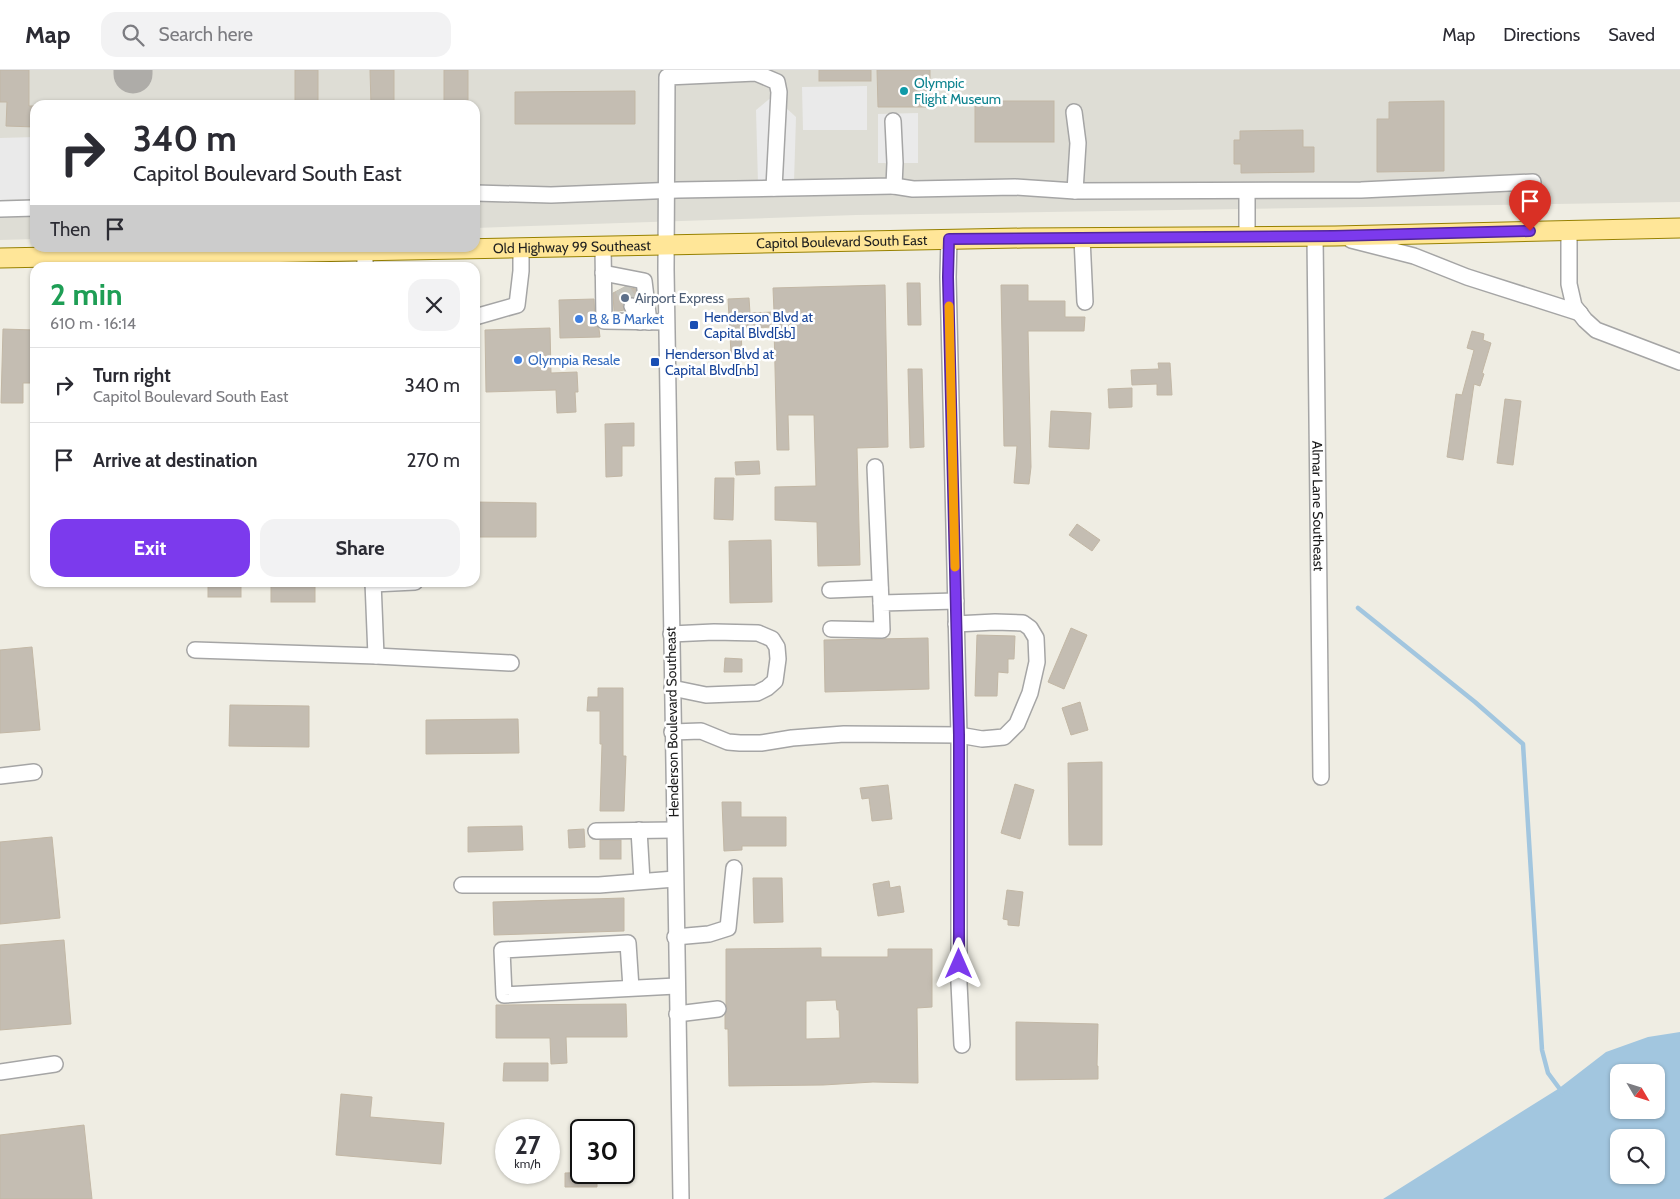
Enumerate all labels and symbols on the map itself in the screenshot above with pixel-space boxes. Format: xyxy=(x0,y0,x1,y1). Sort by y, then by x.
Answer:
place label: Olympic Flight Museum xyxy=(914,74,1001,108)
marker: Olympic Flight Museum xyxy=(898,85,910,97)
pin xyxy=(1509,180,1551,231)
street label: Capitol Boulevard South East xyxy=(756,231,928,252)
street label: Old Highway 99 Southeast xyxy=(493,236,651,257)
place label: Airport Express xyxy=(635,289,724,307)
marker: Airport Express xyxy=(619,292,631,304)
place label: Henderson Blvd at Capital Blvd[sb] xyxy=(704,308,813,342)
place label: B & B Market xyxy=(589,310,664,328)
marker: B & B Market xyxy=(573,313,585,325)
marker: Henderson Blvd at Capital Blvd[sb] xyxy=(688,319,700,331)
place label: Henderson Blvd at Capital Blvd[nb] xyxy=(665,345,774,379)
place label: Olympia Resale xyxy=(528,351,620,369)
marker: Olympia Resale xyxy=(512,354,524,366)
marker: Henderson Blvd at Capital Blvd[nb] xyxy=(649,356,661,368)
street label: Almar Lane Southeast xyxy=(1308,441,1328,572)
street label: Henderson Boulevard Southeast xyxy=(661,626,683,818)
position arrow xyxy=(932,937,984,989)
north arrow xyxy=(1610,1064,1665,1119)
speed limit sign: 30 xyxy=(570,1119,635,1184)

